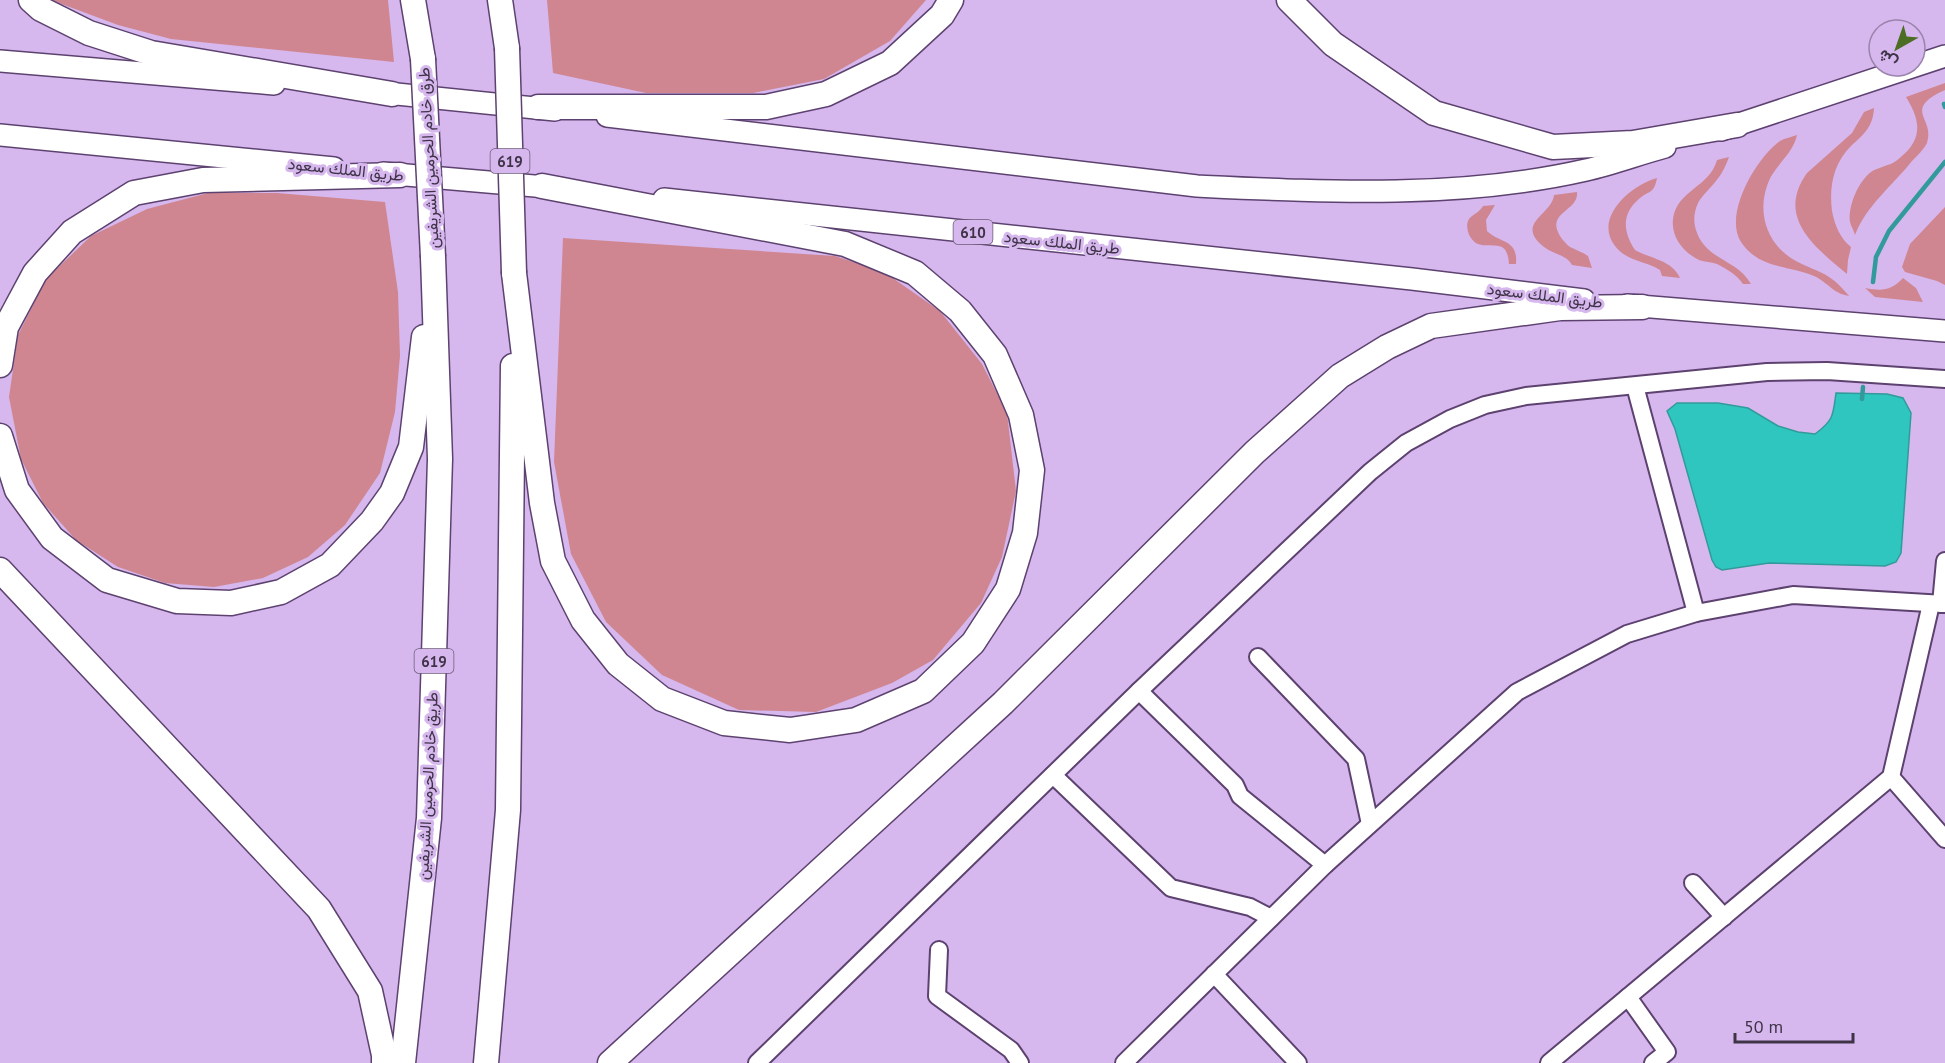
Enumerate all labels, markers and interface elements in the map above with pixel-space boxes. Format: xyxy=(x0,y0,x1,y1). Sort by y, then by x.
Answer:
north arrow xyxy=(1867,18,1927,78)
text: ش xyxy=(1874,46,1901,73)
street label: طرق خادم الحرمين الشريفين xyxy=(413,67,444,249)
road number: 619 xyxy=(490,149,530,173)
street label: طريق الملك سعود xyxy=(287,153,405,186)
road number: 610 xyxy=(954,220,992,244)
street label: طريق الملك سعود xyxy=(1003,226,1121,259)
street label: طريق الملك سعود xyxy=(1486,278,1604,313)
road number: 619 xyxy=(414,649,454,673)
street label: طريق خادم الحرمين الشريفين xyxy=(412,691,443,881)
scale bar xyxy=(1735,1006,1854,1044)
text: 50 m xyxy=(1744,1015,1783,1038)

